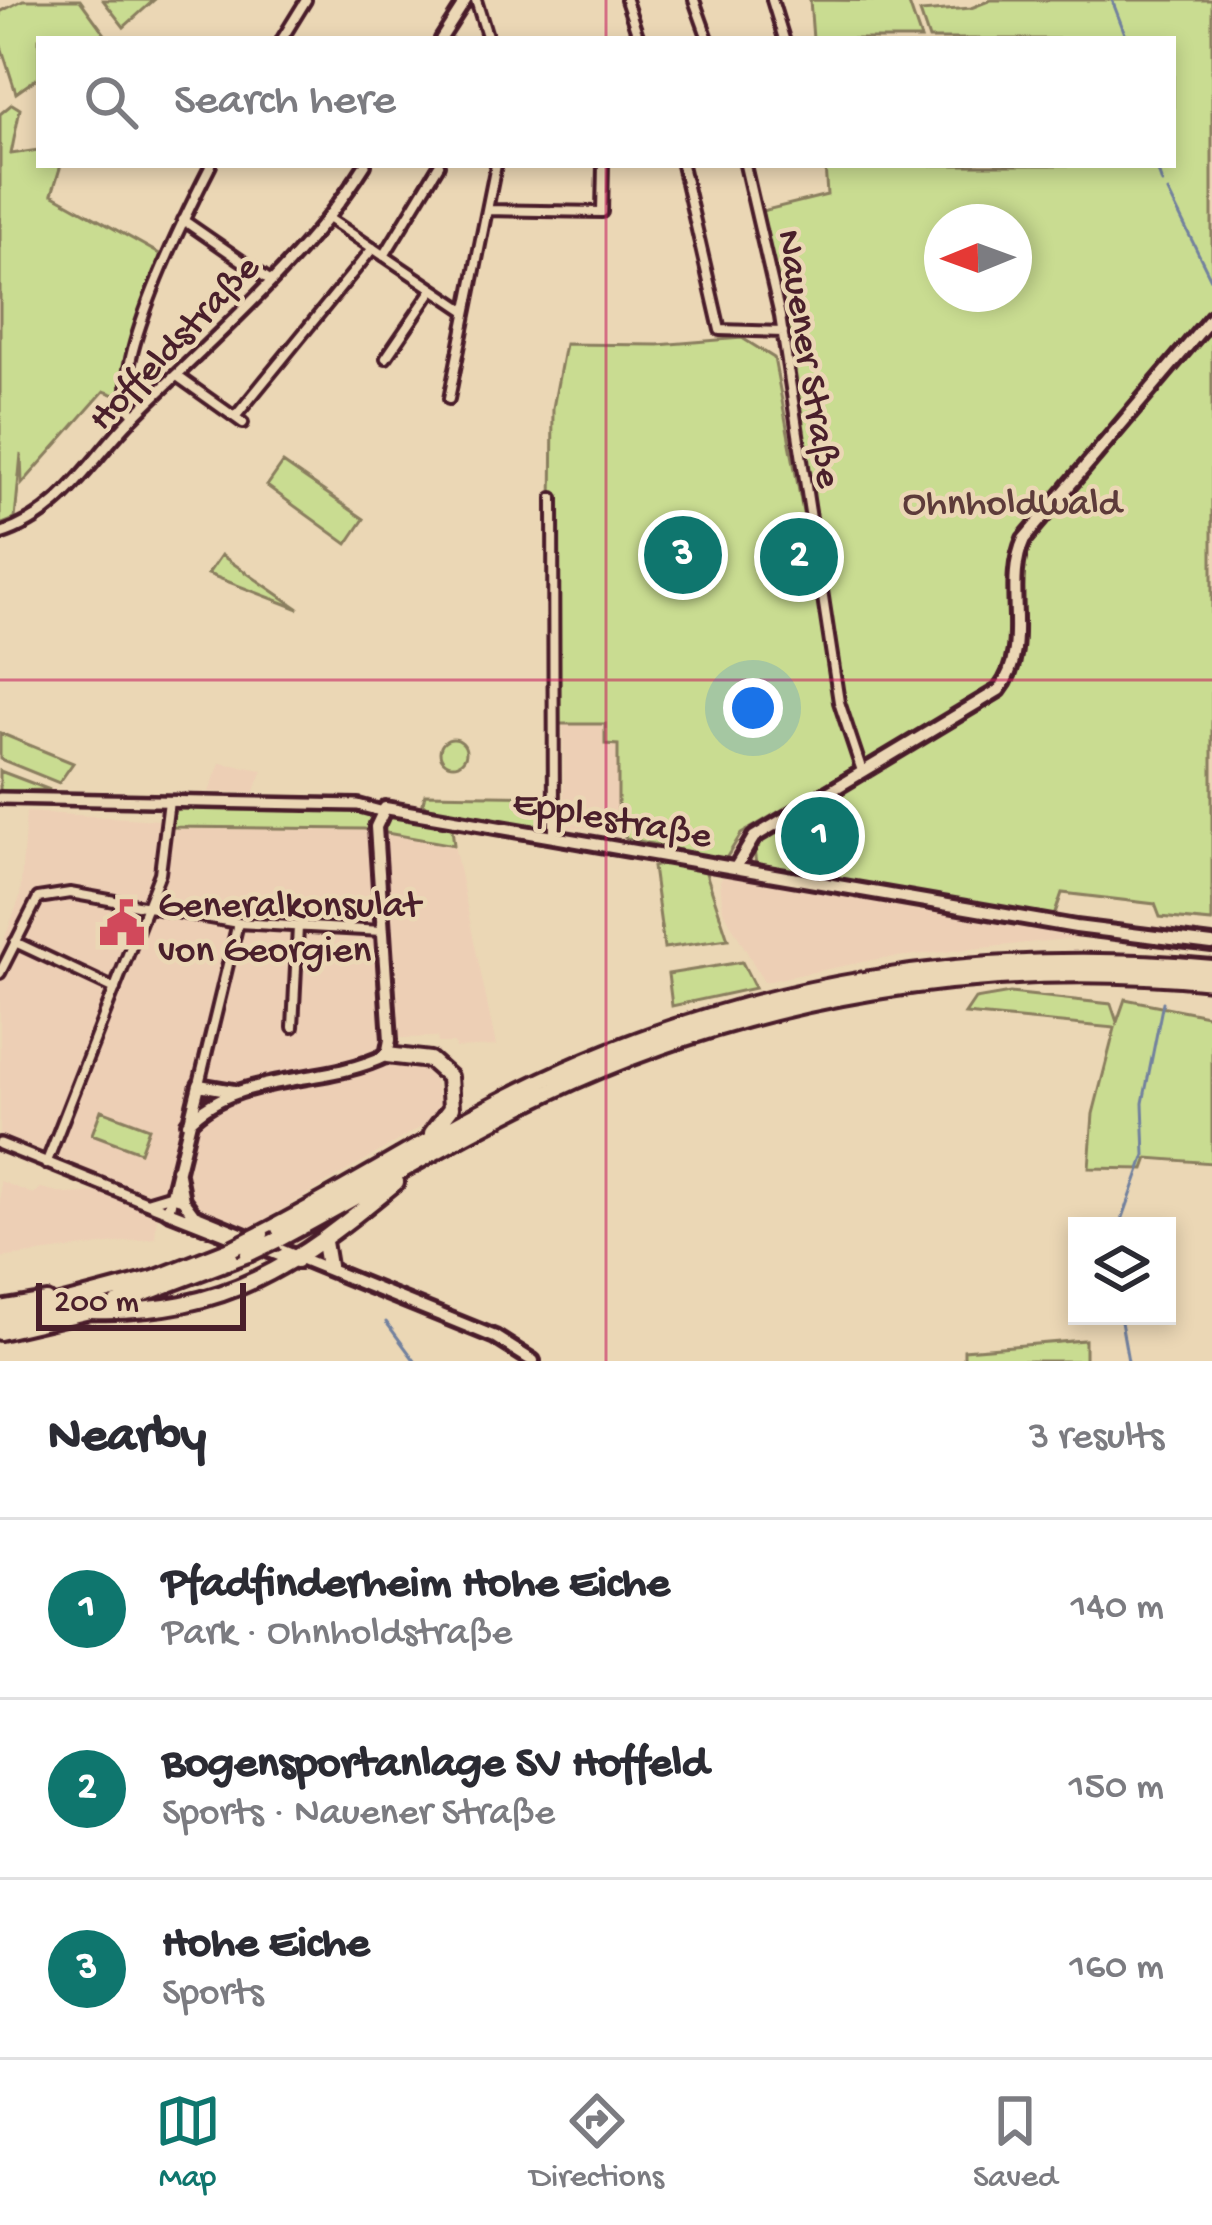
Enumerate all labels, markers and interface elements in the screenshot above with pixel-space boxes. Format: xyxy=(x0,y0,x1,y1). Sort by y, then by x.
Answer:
search box xyxy=(36,36,1176,168)
icon: search xyxy=(78,69,144,135)
text: Search here xyxy=(174,76,396,129)
north arrow xyxy=(924,204,1032,312)
street label: Nauener Straße xyxy=(763,227,849,492)
street label: Hoffeldstraße xyxy=(80,246,272,443)
park label: Ohnholdwald xyxy=(903,483,1125,529)
pin: 3 xyxy=(644,510,722,600)
pin: 2 xyxy=(760,512,838,602)
your location xyxy=(723,678,783,738)
street label: Epplestraße xyxy=(509,782,716,862)
pin: 1 xyxy=(781,791,859,881)
place label: Generalkonsulat von Georgien xyxy=(158,885,423,976)
public building icon: Generalkonsulat von Georgien xyxy=(97,898,147,948)
map controls xyxy=(1068,1217,1176,1325)
button: layers xyxy=(1068,1217,1176,1325)
scale bar xyxy=(36,1277,246,1330)
text: 200 m xyxy=(54,1285,139,1323)
text: Nearby xyxy=(48,1409,206,1469)
text: 3 results xyxy=(1029,1416,1164,1462)
text: Pfadfinderheim Hohe Eiche xyxy=(162,1559,670,1612)
text: 1 xyxy=(79,1586,95,1632)
text: 140 m xyxy=(1071,1586,1164,1632)
text: Park · Ohnholdstraße xyxy=(162,1612,512,1658)
text: Bogensportanlage SV Hoffeld xyxy=(162,1739,708,1792)
text: 2 xyxy=(77,1766,97,1812)
text: 150 m xyxy=(1069,1766,1164,1812)
text: Sports · Nauener Straße xyxy=(162,1792,555,1838)
text: Hohe Eiche xyxy=(162,1919,370,1972)
text: 3 xyxy=(77,1946,97,1992)
text: 160 m xyxy=(1069,1946,1164,1992)
text: Sports xyxy=(162,1972,264,2018)
tab: Map xyxy=(155,2088,221,2198)
tab: Directions xyxy=(530,2088,664,2198)
tab: Saved xyxy=(973,2088,1057,2198)

